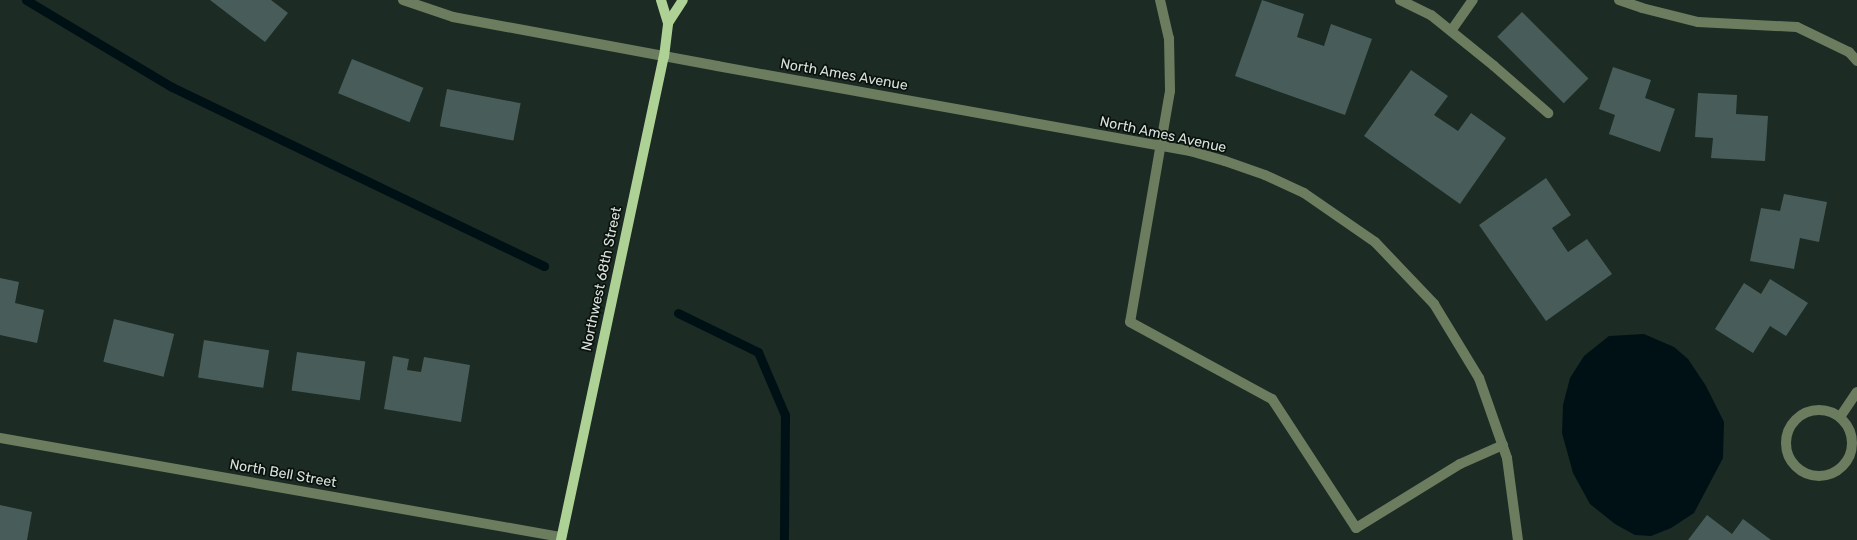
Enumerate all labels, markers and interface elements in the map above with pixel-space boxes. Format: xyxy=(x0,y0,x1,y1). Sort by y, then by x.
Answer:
street label: North Ames Avenue xyxy=(779,55,909,95)
street label: North Ames Avenue xyxy=(1098,113,1228,157)
street label: Northwest 68th Street xyxy=(578,205,626,353)
street label: North Bell Street xyxy=(228,456,338,492)

